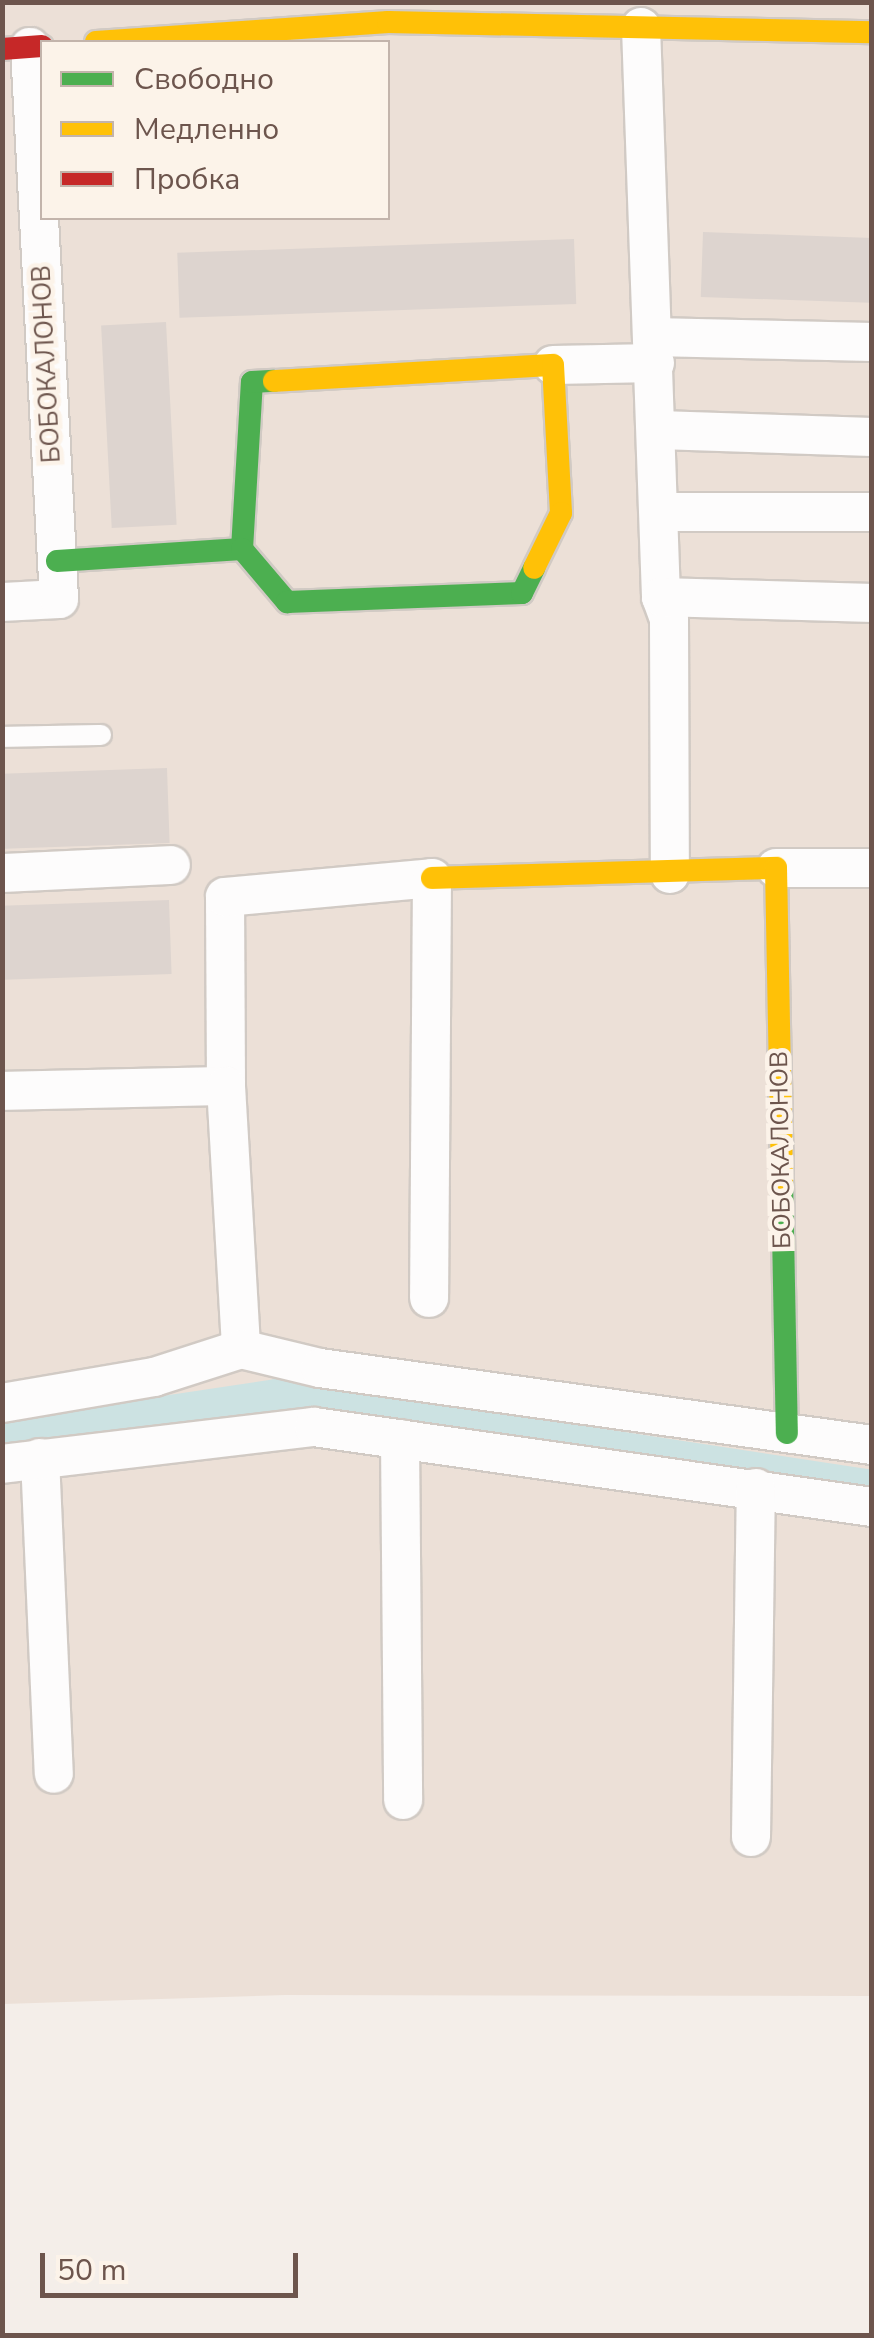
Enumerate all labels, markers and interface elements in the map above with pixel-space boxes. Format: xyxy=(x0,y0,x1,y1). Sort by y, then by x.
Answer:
legend xyxy=(40,40,390,220)
text: Свободно xyxy=(134,59,274,100)
text: Медленно xyxy=(134,109,279,150)
text: Пробка xyxy=(134,159,240,200)
street label: БОБОКАЛОНОВ xyxy=(27,264,67,464)
street label: БОБОКАЛОНОВ xyxy=(764,1051,798,1249)
scale bar xyxy=(45,2233,302,2295)
text: 50 m xyxy=(57,2250,126,2291)

